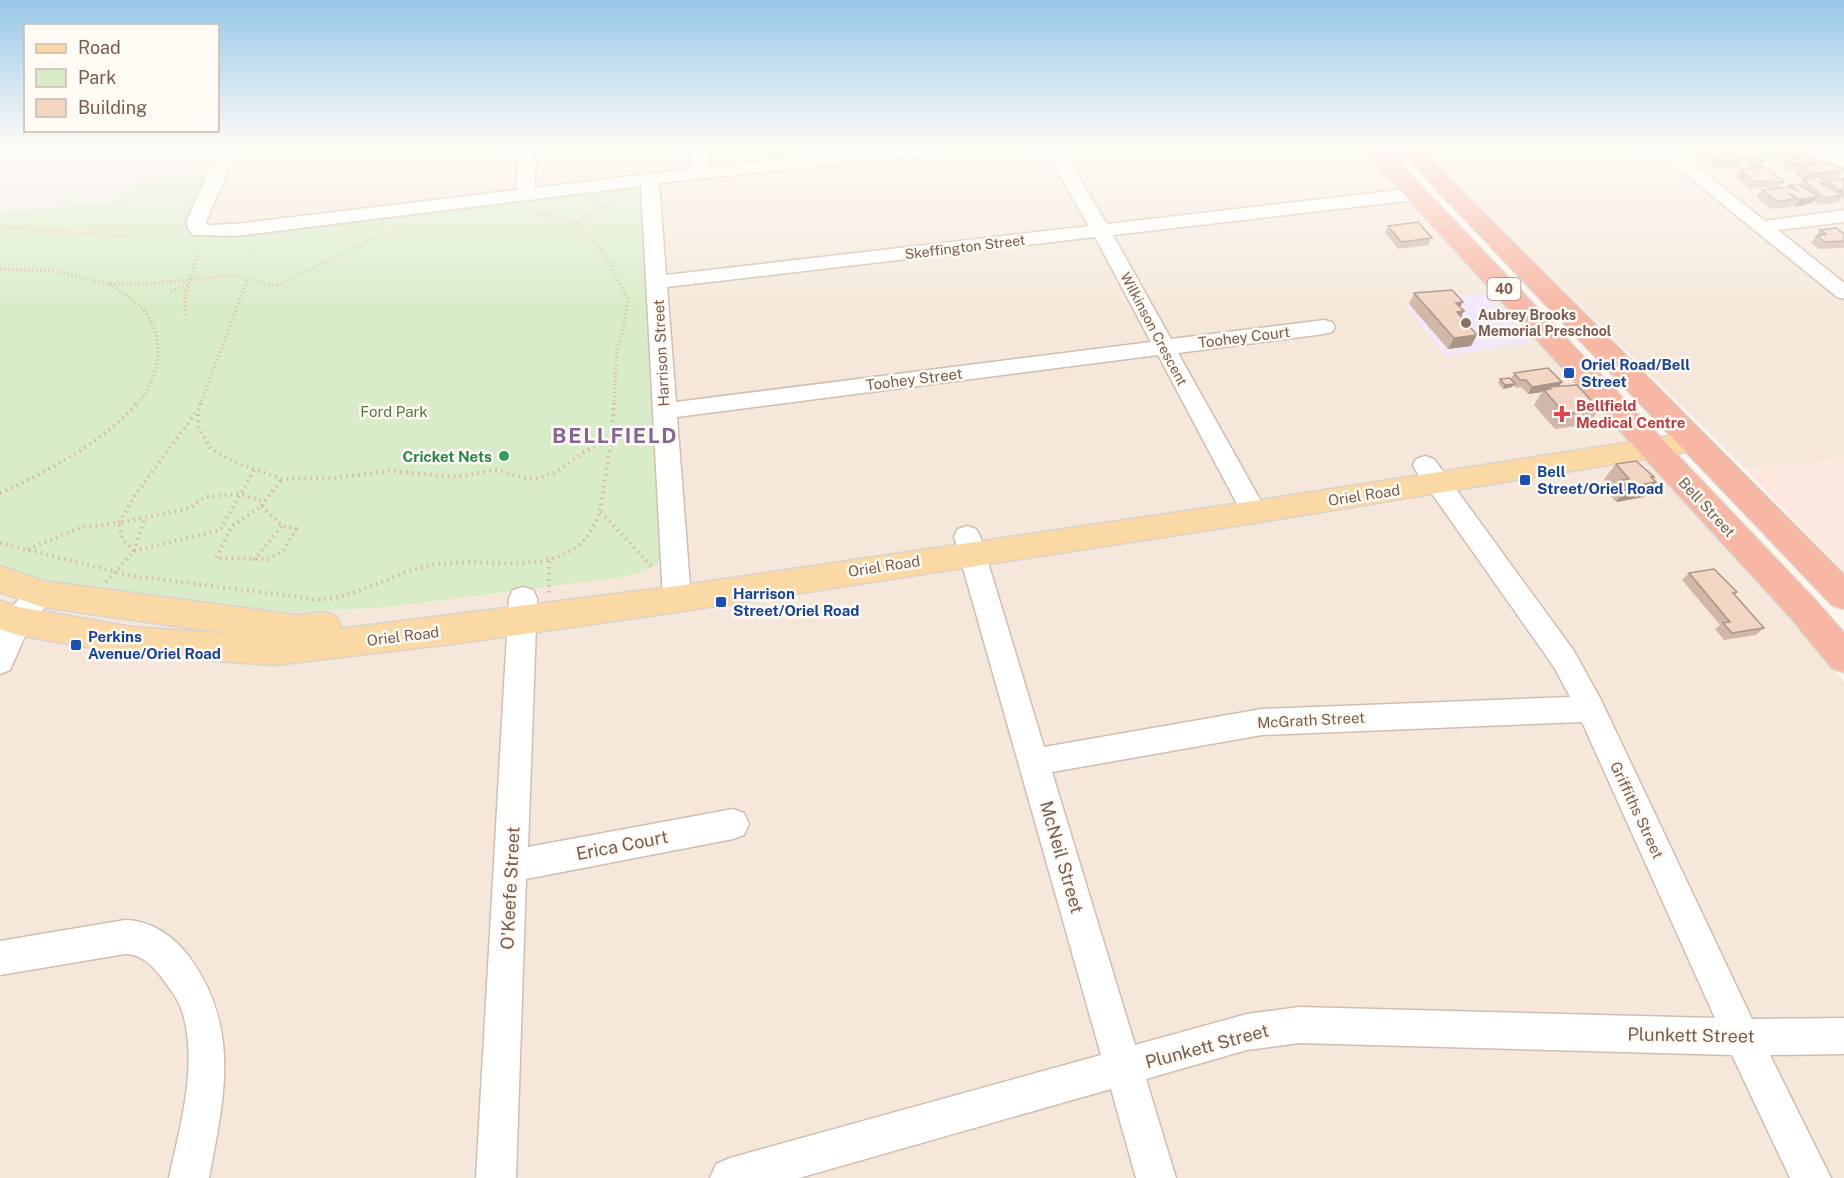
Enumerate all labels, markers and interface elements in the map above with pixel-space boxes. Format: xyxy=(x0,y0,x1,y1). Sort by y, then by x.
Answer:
legend xyxy=(24,24,219,132)
text: Road xyxy=(78,37,121,58)
text: Park xyxy=(78,67,116,88)
text: Building xyxy=(78,97,147,118)
street label: Skeffington Street xyxy=(904,232,1026,262)
street label: Wilkinson Crescent xyxy=(1117,270,1191,388)
road number: 40 xyxy=(1488,278,1520,300)
street label: Harrison Street xyxy=(650,299,672,407)
place label: Aubrey Brooks Memorial Preschool xyxy=(1478,307,1612,339)
marker: Aubrey Brooks Memorial Preschool xyxy=(1459,316,1473,330)
street label: Toohey Court xyxy=(1197,323,1291,351)
place label: Oriel Road/Bell Street xyxy=(1581,356,1690,390)
street label: Toohey Street xyxy=(865,365,963,393)
marker: Oriel Road/Bell Street xyxy=(1562,366,1576,380)
place label: Bellfield Medical Centre xyxy=(1576,397,1685,431)
park label: Ford Park xyxy=(360,403,428,420)
marker: Bellfield Medical Centre xyxy=(1553,405,1571,423)
district label: BELLFIELD xyxy=(552,423,678,448)
place label: Cricket Nets xyxy=(403,448,492,465)
marker: Cricket Nets xyxy=(497,449,511,463)
place label: Bell Street/Oriel Road xyxy=(1537,463,1663,497)
marker: Bell Street/Oriel Road xyxy=(1518,473,1532,487)
street label: Bell Street xyxy=(1675,474,1739,540)
street label: Oriel Road xyxy=(1327,481,1401,509)
street label: Oriel Road xyxy=(847,552,921,580)
place label: Harrison Street/Oriel Road xyxy=(733,585,859,619)
marker: Harrison Street/Oriel Road xyxy=(714,595,728,609)
street label: Oriel Road xyxy=(366,623,440,649)
place label: Perkins Avenue/Oriel Road xyxy=(88,628,221,662)
marker: Perkins Avenue/Oriel Road xyxy=(69,638,83,652)
street label: McGrath Street xyxy=(1257,709,1365,731)
street label: Griffiths Street xyxy=(1607,759,1667,861)
street label: McNeil Street xyxy=(1036,798,1088,916)
street label: O'Keefe Street xyxy=(496,826,524,950)
street label: Erica Court xyxy=(574,826,670,864)
street label: Plunkett Street xyxy=(1143,1019,1271,1073)
street label: Plunkett Street xyxy=(1627,1023,1755,1047)

